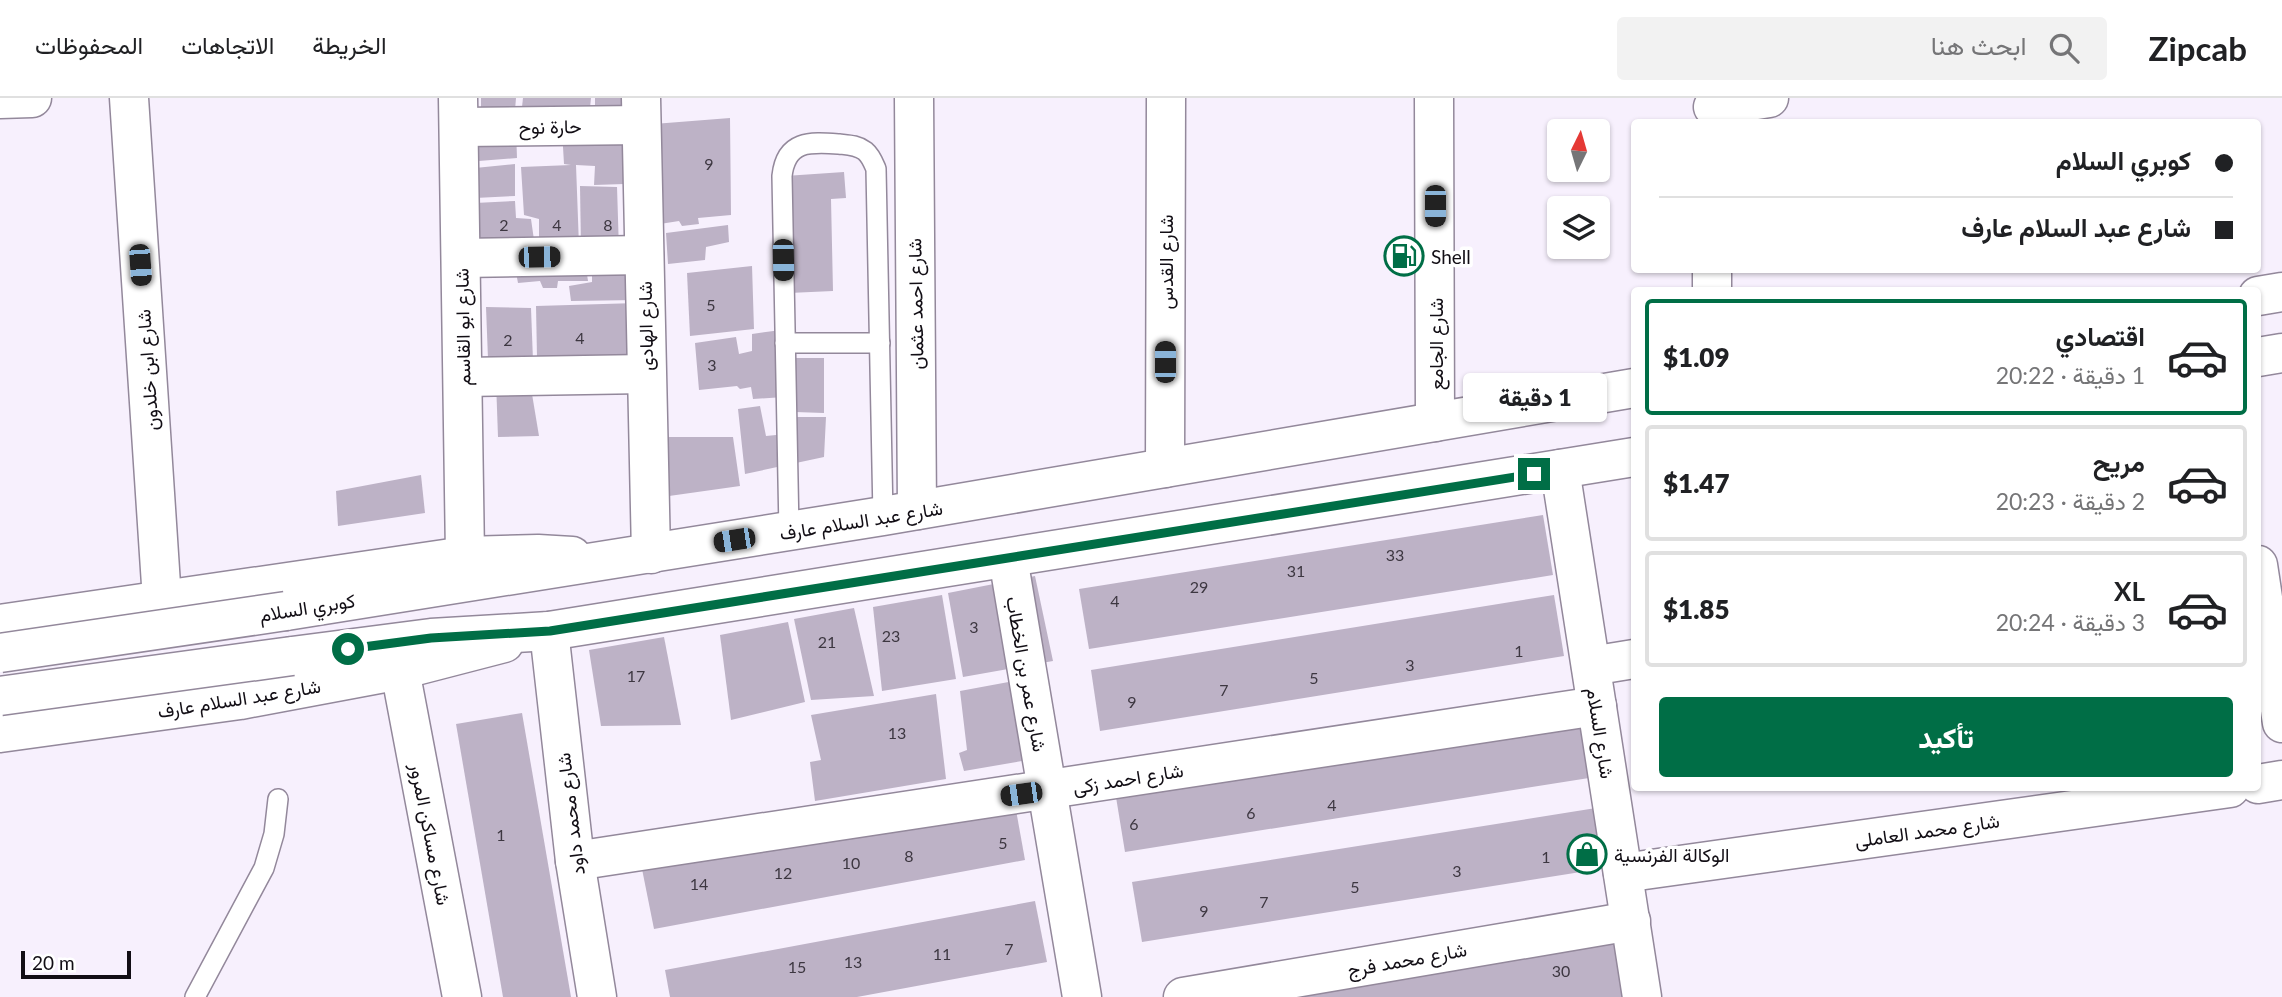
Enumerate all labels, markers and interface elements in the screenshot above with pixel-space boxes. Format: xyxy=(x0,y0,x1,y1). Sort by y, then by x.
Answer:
search box xyxy=(1617,17,2107,80)
text: Zipcab xyxy=(2149,28,2247,68)
text: ابحث هنا xyxy=(1931,29,2027,61)
icon: search xyxy=(2045,29,2083,67)
text: المحفوظات xyxy=(35,30,143,59)
text: الاتجاهات xyxy=(181,30,274,59)
text: الخريطة xyxy=(312,30,387,59)
street label: حارة نوح xyxy=(518,114,582,140)
north arrow xyxy=(1547,119,1610,182)
map controls xyxy=(1547,119,1610,259)
text: كوبري السلام xyxy=(2056,144,2191,176)
house number: 9 xyxy=(704,154,714,173)
car xyxy=(1425,185,1446,227)
button: layers xyxy=(1547,196,1610,259)
text: شارع عبد السلام عارف xyxy=(1961,211,2191,243)
house number: 2 xyxy=(499,215,509,234)
house number: 4 xyxy=(552,215,562,234)
house number: 8 xyxy=(603,215,613,234)
street label: شارع القدس xyxy=(1154,215,1179,309)
fuel station icon: Shell xyxy=(1383,235,1425,277)
street label: شارع احمد عثمان xyxy=(902,238,930,370)
car xyxy=(773,239,794,281)
car xyxy=(129,243,152,287)
place label: Shell xyxy=(1431,245,1471,268)
car xyxy=(518,246,561,268)
street label: شارع ابو القاسم xyxy=(449,268,477,386)
street label: شارع الهادى xyxy=(633,281,659,371)
house number: 5 xyxy=(706,295,716,314)
street label: شارع الجامع xyxy=(1424,298,1450,390)
street label: شارع ابن خلدون xyxy=(131,308,165,432)
text: اقتصادي xyxy=(2056,320,2145,352)
icon: car xyxy=(2166,326,2229,389)
house number: 4 xyxy=(575,328,585,347)
house number: 2 xyxy=(503,330,513,349)
car xyxy=(1155,341,1176,383)
text: $1.09 xyxy=(1663,341,1730,373)
house number: 3 xyxy=(707,355,717,374)
text: 1 دقيقة · 20:22 xyxy=(1996,361,2145,389)
callout: 1 دقيقة xyxy=(1462,372,1606,422)
text: 1 دقيقة xyxy=(1498,383,1572,411)
text: مريح xyxy=(2093,446,2145,478)
icon: car xyxy=(2166,452,2229,515)
route end xyxy=(1518,458,1550,490)
text: $1.47 xyxy=(1663,467,1730,499)
text: 2 دقيقة · 20:23 xyxy=(1996,487,2145,515)
street label: شارع عبد السلام عارف xyxy=(778,496,944,546)
car xyxy=(712,526,757,554)
house number: 33 xyxy=(1386,545,1404,564)
house number: 31 xyxy=(1287,561,1305,580)
text: XL xyxy=(2114,575,2145,607)
house number: 29 xyxy=(1190,577,1208,596)
icon: car xyxy=(2166,578,2229,641)
street label: كوبري السلام xyxy=(257,588,357,631)
house number: 4 xyxy=(1110,591,1120,610)
text: $1.85 xyxy=(1663,593,1730,625)
street label: شارع عمر بن الخطاب xyxy=(1000,594,1052,754)
text: 3 دقيقة · 20:24 xyxy=(1996,608,2145,636)
house number: 3 xyxy=(969,617,979,636)
house number: 23 xyxy=(882,626,900,645)
house number: 21 xyxy=(818,632,836,651)
route start xyxy=(332,633,364,665)
house number: 1 xyxy=(1514,641,1524,660)
house number: 3 xyxy=(1405,655,1415,674)
house number: 17 xyxy=(627,666,645,685)
house number: 5 xyxy=(1309,668,1319,687)
street label: شارع عبد السلام عارف xyxy=(156,674,322,724)
house number: 7 xyxy=(1219,680,1229,699)
street label: شارع السلام xyxy=(1580,686,1620,780)
house number: 9 xyxy=(1127,692,1137,711)
button: تأكيد xyxy=(1659,697,2233,777)
house number: 13 xyxy=(888,723,906,742)
street label: شارع محمد داود xyxy=(551,751,591,876)
street label: شارع احمد زكى xyxy=(1071,758,1185,800)
street label: شارع مساكن المرور xyxy=(404,760,456,907)
car xyxy=(999,781,1044,807)
house number: 4 xyxy=(1327,795,1337,814)
house number: 6 xyxy=(1246,803,1256,822)
street label: شارع محمد العاملى xyxy=(1853,808,2001,854)
house number: 6 xyxy=(1129,814,1139,833)
house number: 1 xyxy=(496,825,506,844)
house number: 5 xyxy=(998,833,1008,852)
shop icon: الوكالة الفرنسية xyxy=(1566,833,1608,875)
place label: الوكالة الفرنسية xyxy=(1614,843,1730,867)
house number: 8 xyxy=(904,846,914,865)
house number: 1 xyxy=(1541,847,1551,866)
house number: 10 xyxy=(842,853,860,872)
house number: 3 xyxy=(1452,861,1462,880)
house number: 12 xyxy=(774,863,792,882)
house number: 14 xyxy=(690,874,708,893)
house number: 5 xyxy=(1350,877,1360,896)
house number: 7 xyxy=(1259,892,1269,911)
house number: 9 xyxy=(1199,901,1209,920)
street label: شارع محمد فرج xyxy=(1346,937,1469,983)
house number: 7 xyxy=(1004,939,1014,958)
house number: 11 xyxy=(933,944,951,963)
scale bar xyxy=(21,948,131,980)
text: 20 m xyxy=(32,951,75,974)
house number: 13 xyxy=(844,952,862,971)
house number: 15 xyxy=(788,957,806,976)
house number: 30 xyxy=(1552,961,1570,980)

